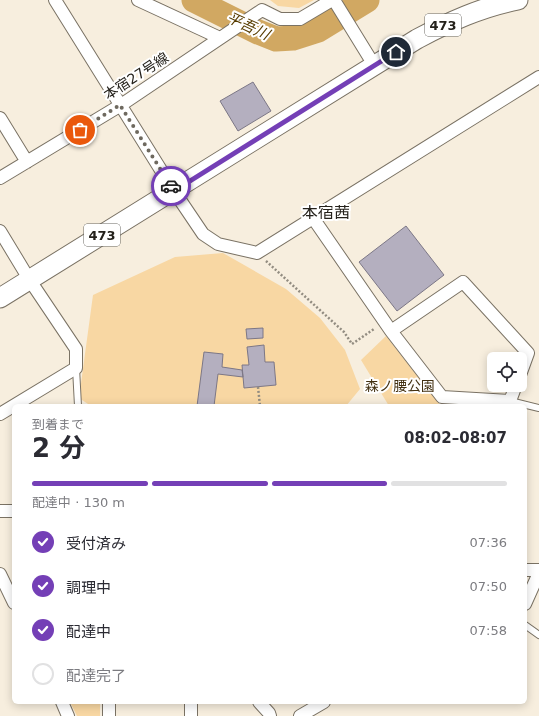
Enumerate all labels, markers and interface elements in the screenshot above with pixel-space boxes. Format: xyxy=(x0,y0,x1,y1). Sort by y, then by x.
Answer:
water label: 平吾川 xyxy=(224,8,274,45)
road number: 473 xyxy=(425,14,461,36)
pin xyxy=(379,35,413,69)
icon: home xyxy=(385,41,407,63)
street label: 本宿27号線 xyxy=(101,49,171,103)
pin xyxy=(63,113,97,147)
icon: bag xyxy=(69,119,91,141)
courier xyxy=(151,166,191,206)
icon: car xyxy=(160,175,182,197)
district label: 本宿茜 xyxy=(302,203,350,222)
road number: 473 xyxy=(84,224,120,246)
map controls xyxy=(487,352,527,392)
button: locate xyxy=(487,352,527,392)
park label: 森ノ腰公園 xyxy=(365,378,435,394)
text: 到着まで xyxy=(32,417,84,432)
text: 08:02–08:07 xyxy=(404,429,507,447)
text: 2 分 xyxy=(32,433,85,463)
text: 配達中 · 130 m xyxy=(32,495,125,510)
icon: check xyxy=(32,531,54,553)
text: 受付済み xyxy=(66,535,126,553)
text: 07:36 xyxy=(470,535,507,550)
icon: check xyxy=(32,575,54,597)
text: 調理中 xyxy=(66,579,111,597)
text: 07:50 xyxy=(470,579,507,594)
icon: check xyxy=(32,619,54,641)
text: 配達中 xyxy=(66,623,111,641)
text: 07:58 xyxy=(470,623,507,638)
text: 配達完了 xyxy=(66,667,126,685)

